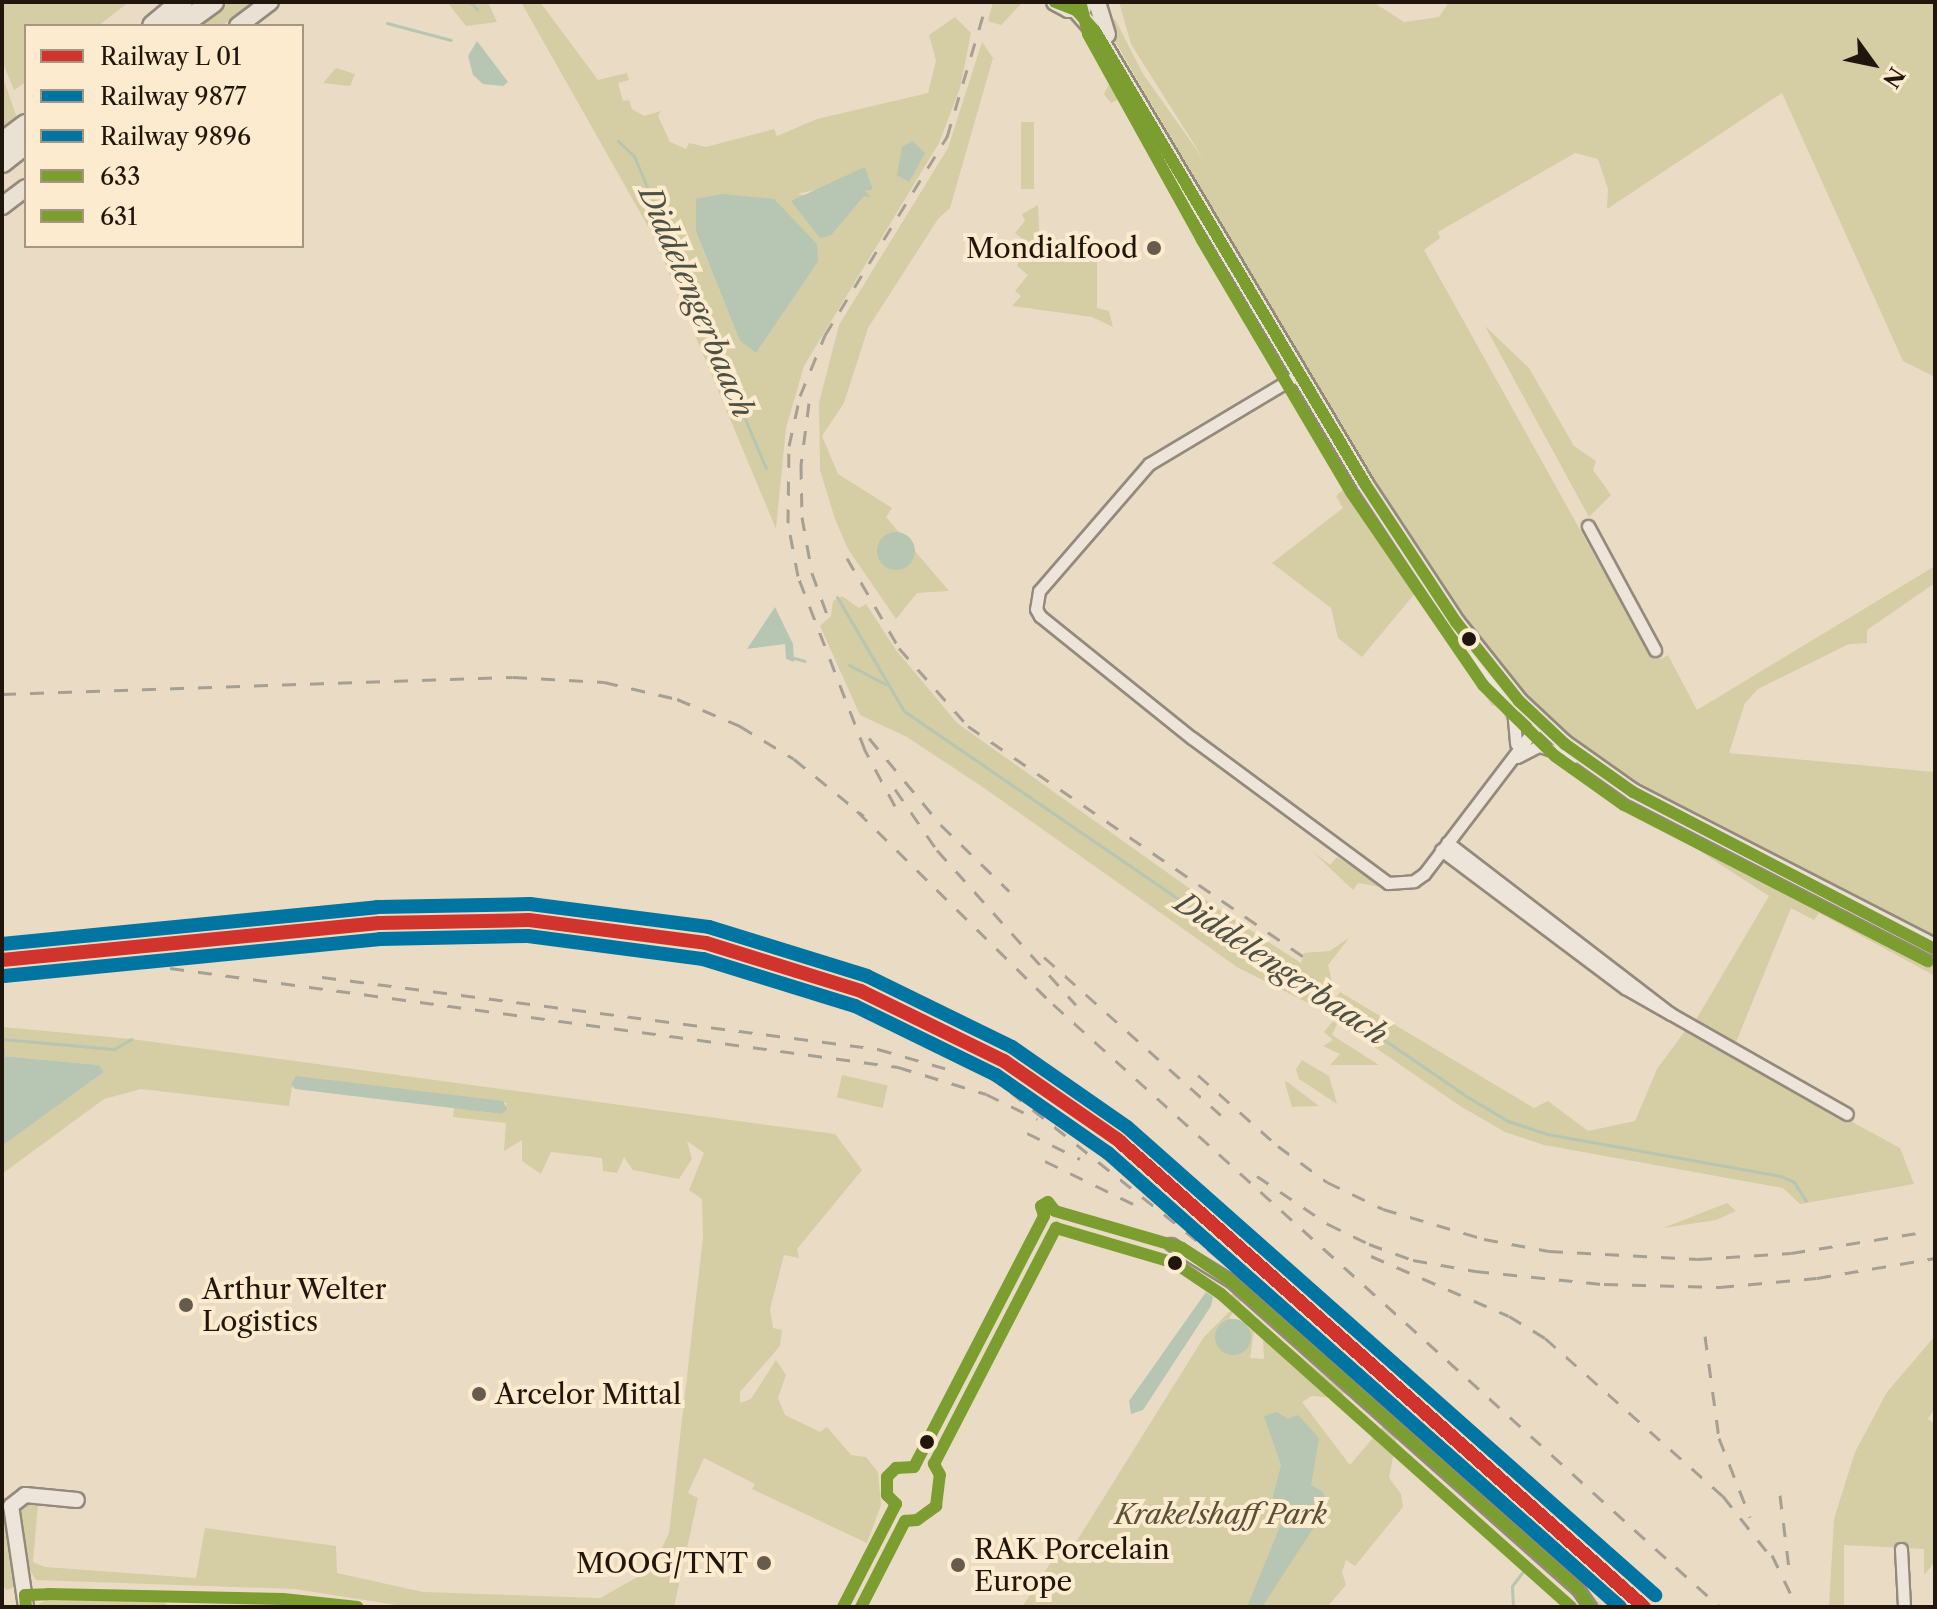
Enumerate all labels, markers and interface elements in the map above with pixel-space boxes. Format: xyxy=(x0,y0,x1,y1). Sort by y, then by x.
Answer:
legend xyxy=(24,24,304,248)
north arrow xyxy=(1833,24,1913,104)
text: Railway L 01 xyxy=(100,42,241,71)
text: N xyxy=(1877,62,1910,93)
text: Railway 9877 xyxy=(100,82,247,111)
text: Railway 9896 xyxy=(100,122,251,151)
text: 633 xyxy=(100,162,140,191)
water label: Diddelengerbaach xyxy=(631,181,761,423)
text: 631 xyxy=(100,202,137,231)
place label: Mondialfood xyxy=(966,231,1138,265)
marker: Mondialfood xyxy=(1145,239,1163,257)
unlabelled marker xyxy=(1461,631,1477,647)
water label: Diddelengerbaach xyxy=(1168,885,1394,1053)
unlabelled marker xyxy=(1167,1255,1183,1271)
place label: Arthur Welter Logistics xyxy=(202,1272,388,1338)
marker: Arthur Welter Logistics xyxy=(177,1296,195,1314)
place label: Arcelor Mittal xyxy=(495,1377,682,1411)
marker: Arcelor Mittal xyxy=(470,1385,488,1403)
unlabelled marker xyxy=(919,1434,935,1450)
park label: Krakelshaff Park xyxy=(1115,1497,1327,1531)
place label: RAK Porcelain Europe xyxy=(974,1532,1170,1598)
place label: MOOG/TNT xyxy=(576,1546,748,1580)
marker: MOOG/TNT xyxy=(755,1554,773,1572)
marker: RAK Porcelain Europe xyxy=(949,1556,967,1574)

